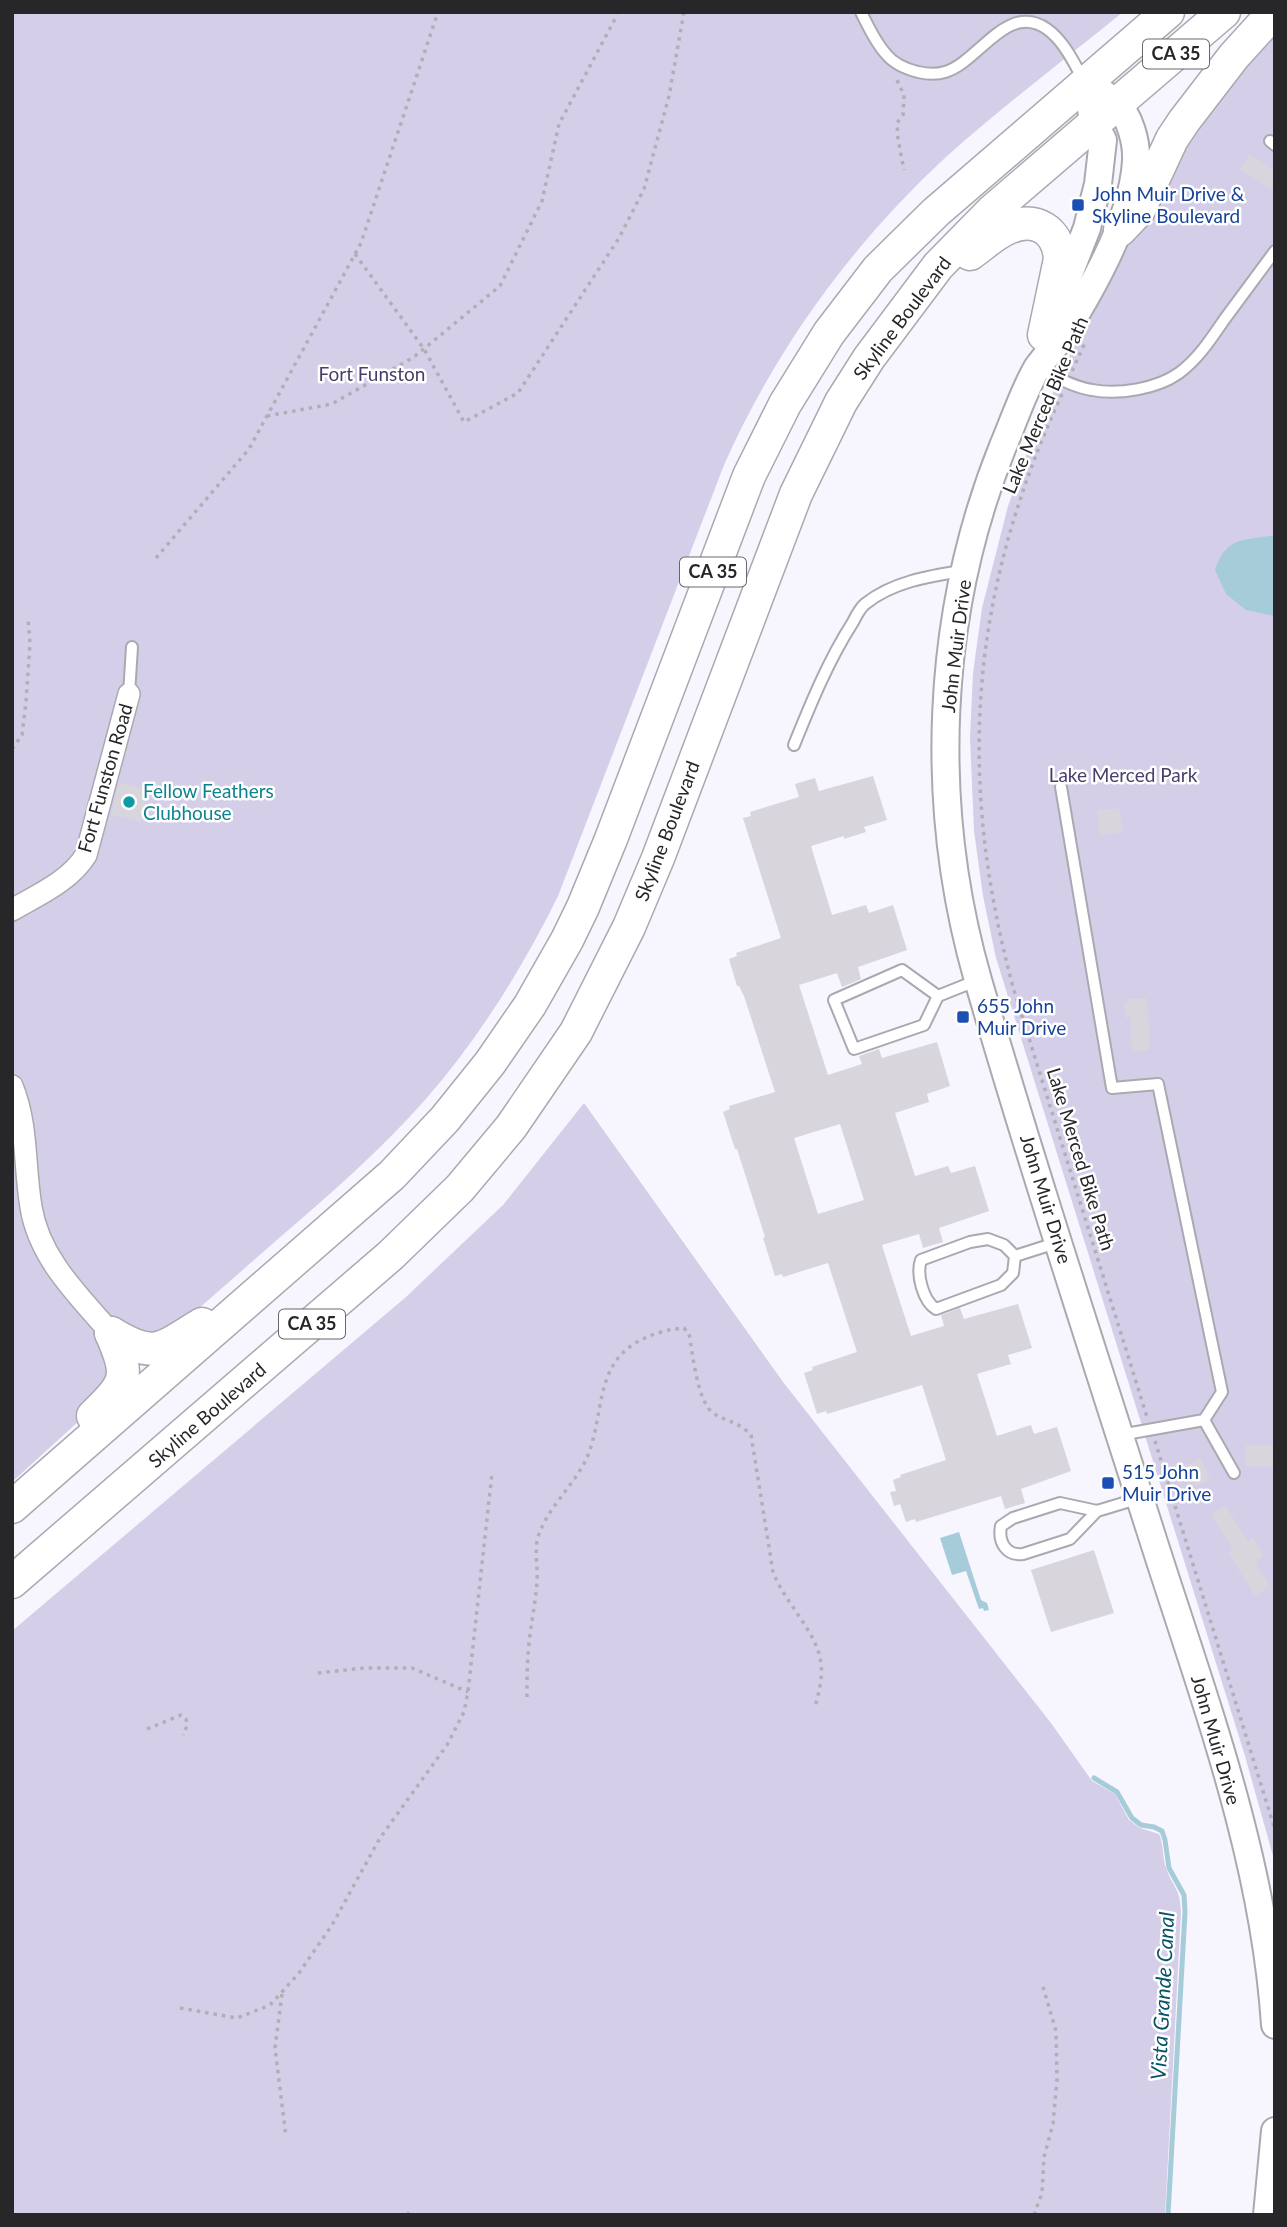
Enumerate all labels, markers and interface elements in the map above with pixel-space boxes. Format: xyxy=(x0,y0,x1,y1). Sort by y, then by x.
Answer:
road number: CA 35 xyxy=(1143,40,1209,68)
place label: John Muir Drive & Skyline Boulevard xyxy=(1092,182,1245,227)
marker: John Muir Drive & Skyline Boulevard xyxy=(1070,197,1086,213)
street label: Skyline Boulevard xyxy=(848,252,955,384)
street label: Lake Merced Bike Path xyxy=(997,313,1092,497)
park label: Fort Funston xyxy=(319,362,425,385)
road number: CA 35 xyxy=(680,558,746,586)
street label: John Muir Drive xyxy=(936,578,975,714)
street label: Fort Funston Road xyxy=(72,701,137,855)
street label: Skyline Boulevard xyxy=(629,758,704,904)
park label: Lake Merced Park xyxy=(1049,763,1198,786)
place label: Fellow Feathers Clubhouse xyxy=(143,779,274,824)
marker: Fellow Feathers Clubhouse xyxy=(121,794,137,810)
place label: 655 John Muir Drive xyxy=(977,994,1066,1039)
marker: 655 John Muir Drive xyxy=(955,1009,971,1025)
street label: Lake Merced Bike Path xyxy=(1043,1065,1120,1253)
street label: John Muir Drive xyxy=(1016,1132,1077,1266)
road number: CA 35 xyxy=(279,1310,345,1338)
street label: Skyline Boulevard xyxy=(143,1357,270,1472)
place label: 515 John Muir Drive xyxy=(1122,1460,1211,1505)
marker: 515 John Muir Drive xyxy=(1100,1475,1116,1491)
street label: John Muir Drive xyxy=(1187,1672,1246,1807)
water label: Vista Grande Canal xyxy=(1145,1911,1178,2081)

